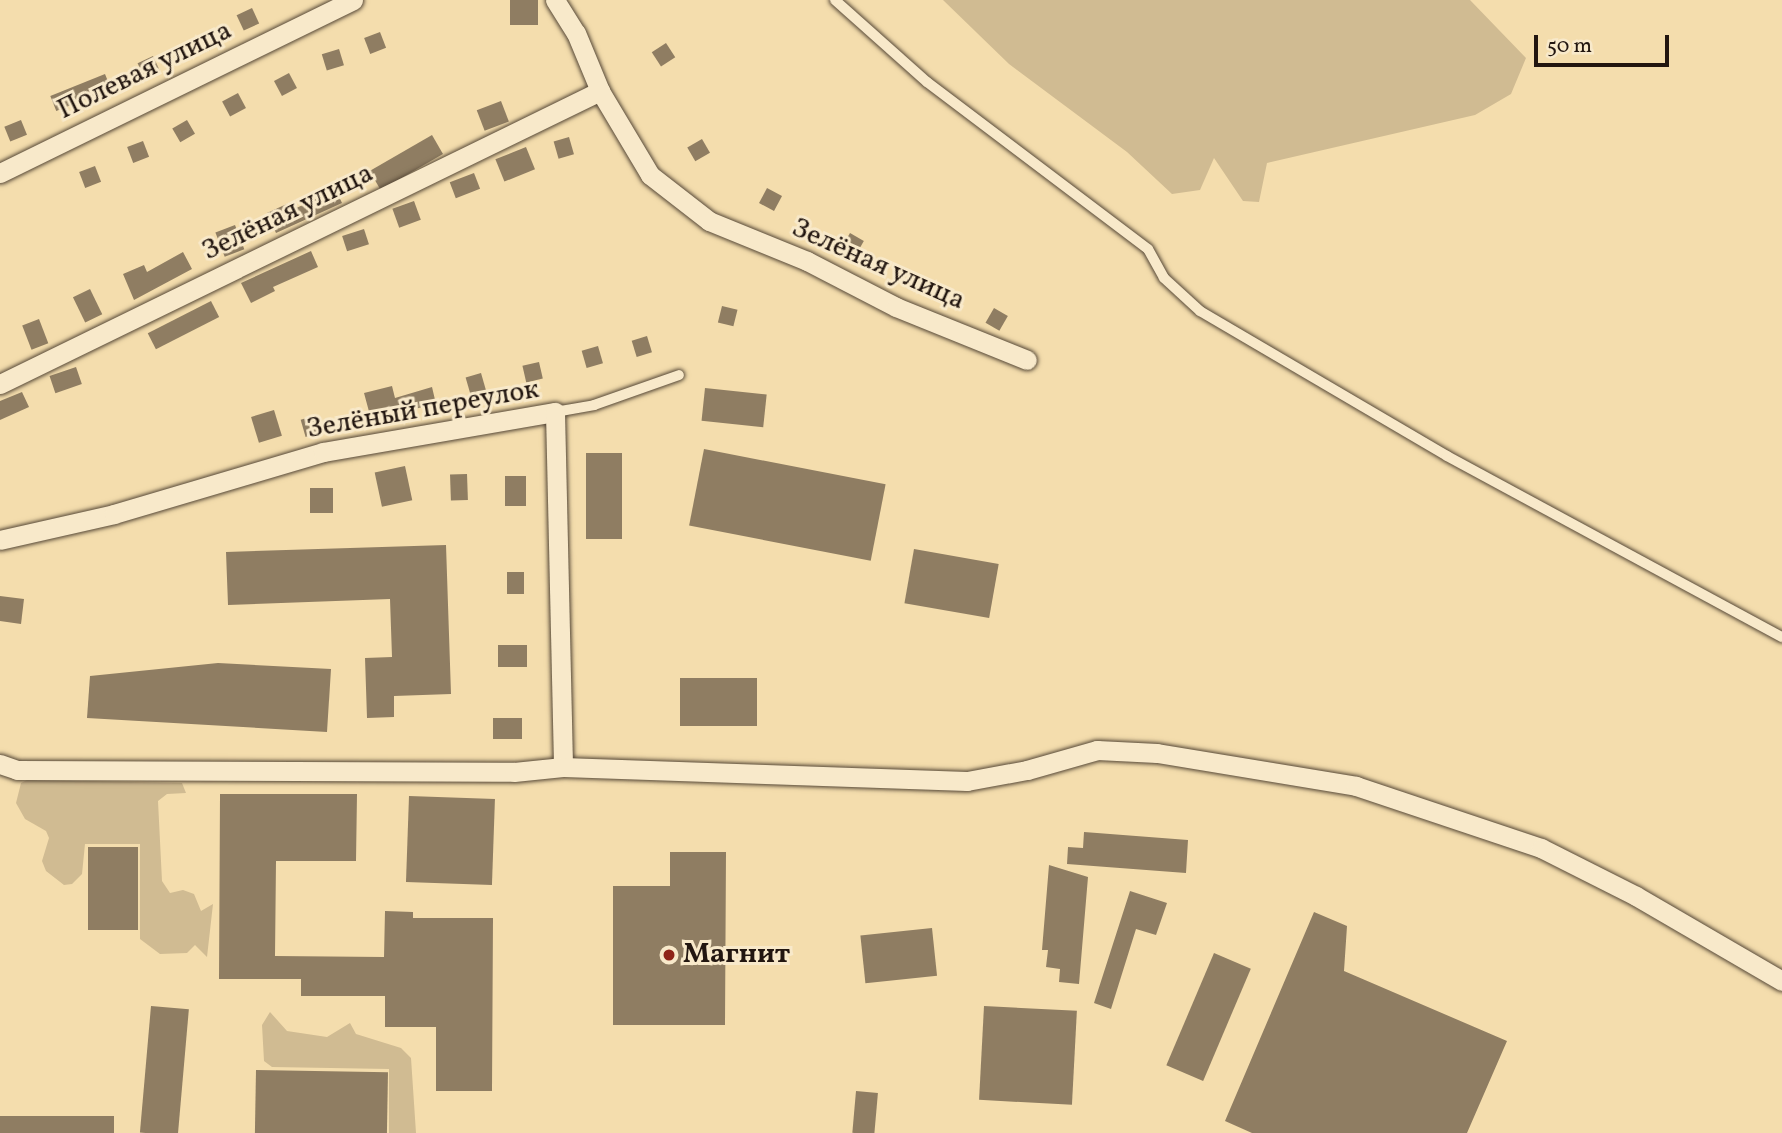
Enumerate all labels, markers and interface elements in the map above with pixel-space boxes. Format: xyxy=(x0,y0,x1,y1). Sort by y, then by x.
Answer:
street label: Полевая улица xyxy=(52,14,238,128)
scale bar xyxy=(1537,21,1672,65)
text: 50 m xyxy=(1547,32,1592,61)
street label: Зелёная улица xyxy=(197,157,379,269)
street label: Зелёная улица xyxy=(786,212,970,318)
street label: Зелёный переулок xyxy=(304,373,542,447)
place label: Магнит xyxy=(683,938,790,972)
marker: Магнит xyxy=(661,947,677,963)

